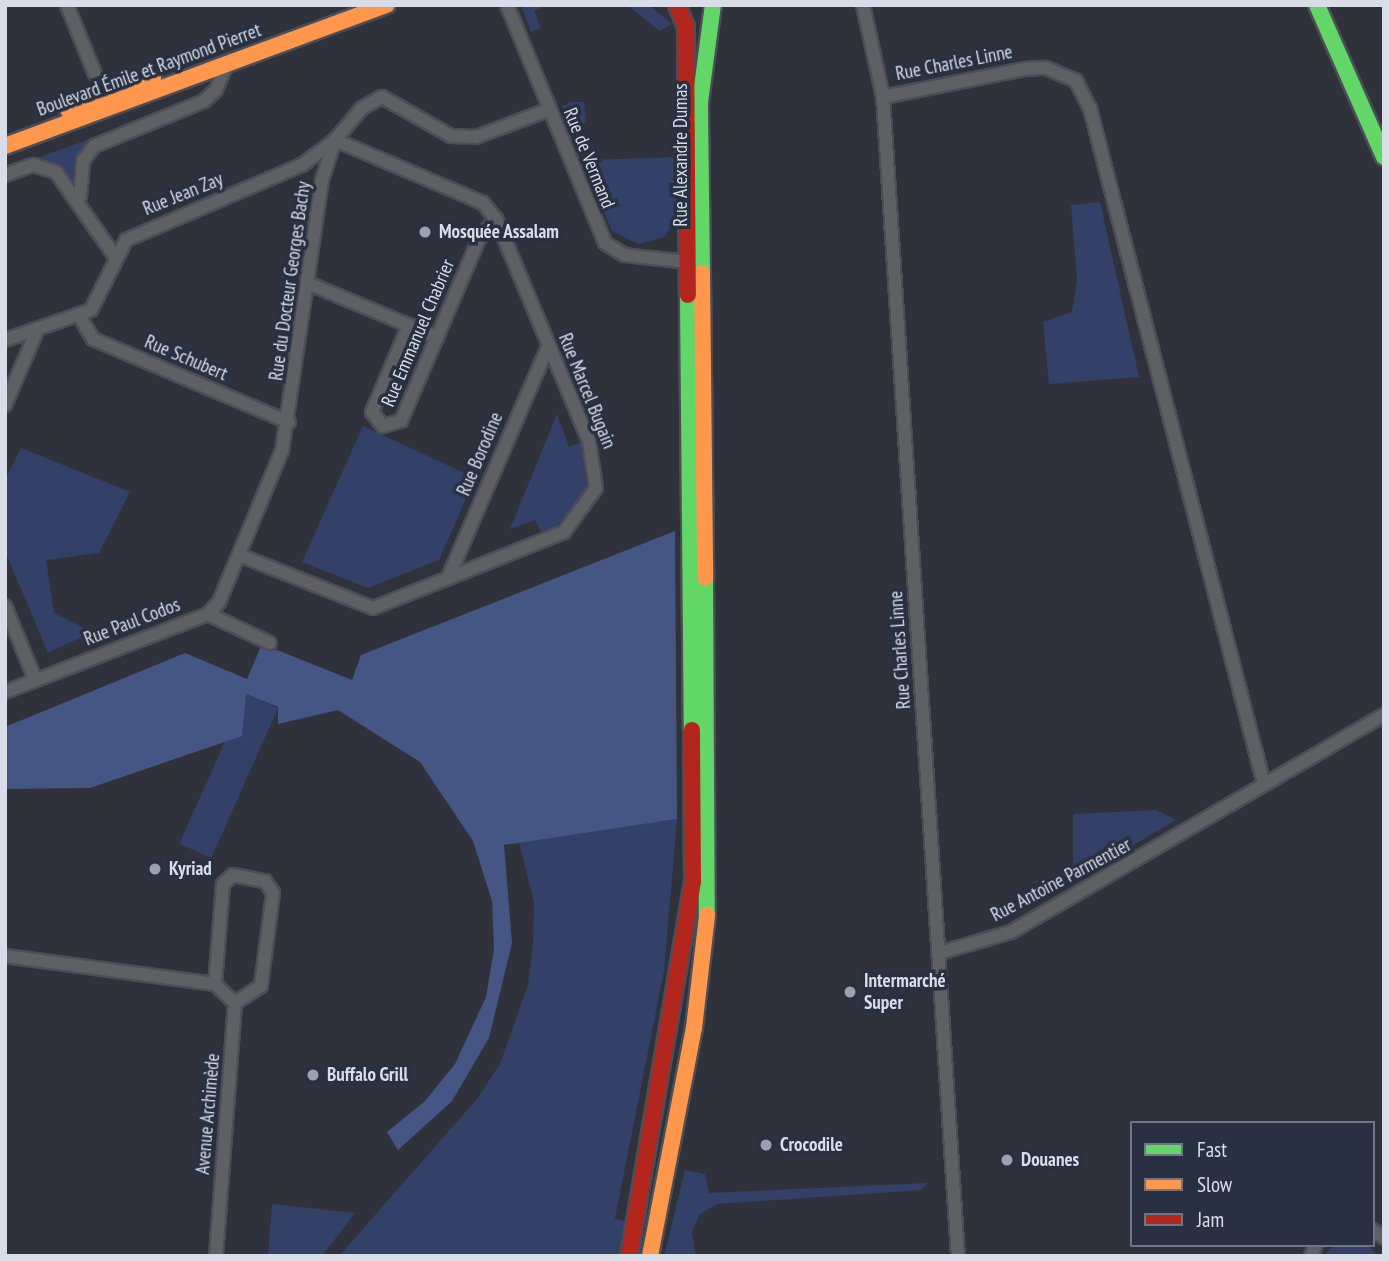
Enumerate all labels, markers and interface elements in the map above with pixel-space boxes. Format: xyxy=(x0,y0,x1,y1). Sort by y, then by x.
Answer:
street label: Boulevard Émile et Raymond Pierret xyxy=(34,19,264,121)
street label: Rue Charles Linne xyxy=(894,41,1014,85)
street label: Rue Alexandre Dumas xyxy=(670,83,692,227)
street label: Rue de Vermand xyxy=(558,104,620,212)
street label: Rue Jean Zay xyxy=(140,168,226,220)
street label: Rue du Docteur Georges Bachy xyxy=(265,180,315,382)
place label: Mosquée Assalam xyxy=(439,221,559,243)
marker: Mosquée Assalam xyxy=(417,224,433,240)
street label: Rue Emmanuel Chabrier xyxy=(377,256,459,410)
street label: Rue Schubert xyxy=(141,330,231,386)
street label: Rue Marcel Bugain xyxy=(554,330,620,452)
street label: Rue Borodine xyxy=(452,409,508,499)
street label: Rue Charles Linne xyxy=(884,590,916,710)
street label: Rue Paul Codos xyxy=(81,593,183,651)
street label: Rue Antoine Parmentier xyxy=(987,833,1135,927)
place label: Kyriad xyxy=(169,858,212,880)
marker: Kyriad xyxy=(147,861,163,877)
place label: Intermarché Super xyxy=(864,970,946,1014)
marker: Intermarché Super xyxy=(842,984,858,1000)
street label: Avenue Archimède xyxy=(191,1052,225,1176)
place label: Buffalo Grill xyxy=(327,1064,408,1086)
marker: Buffalo Grill xyxy=(305,1067,321,1083)
legend xyxy=(1130,1121,1375,1247)
place label: Crocodile xyxy=(780,1134,843,1156)
text: Fast xyxy=(1197,1136,1227,1163)
marker: Crocodile xyxy=(758,1137,774,1153)
place label: Douanes xyxy=(1021,1149,1079,1171)
marker: Douanes xyxy=(999,1152,1015,1168)
text: Slow xyxy=(1197,1171,1232,1198)
text: Jam xyxy=(1197,1206,1224,1233)

